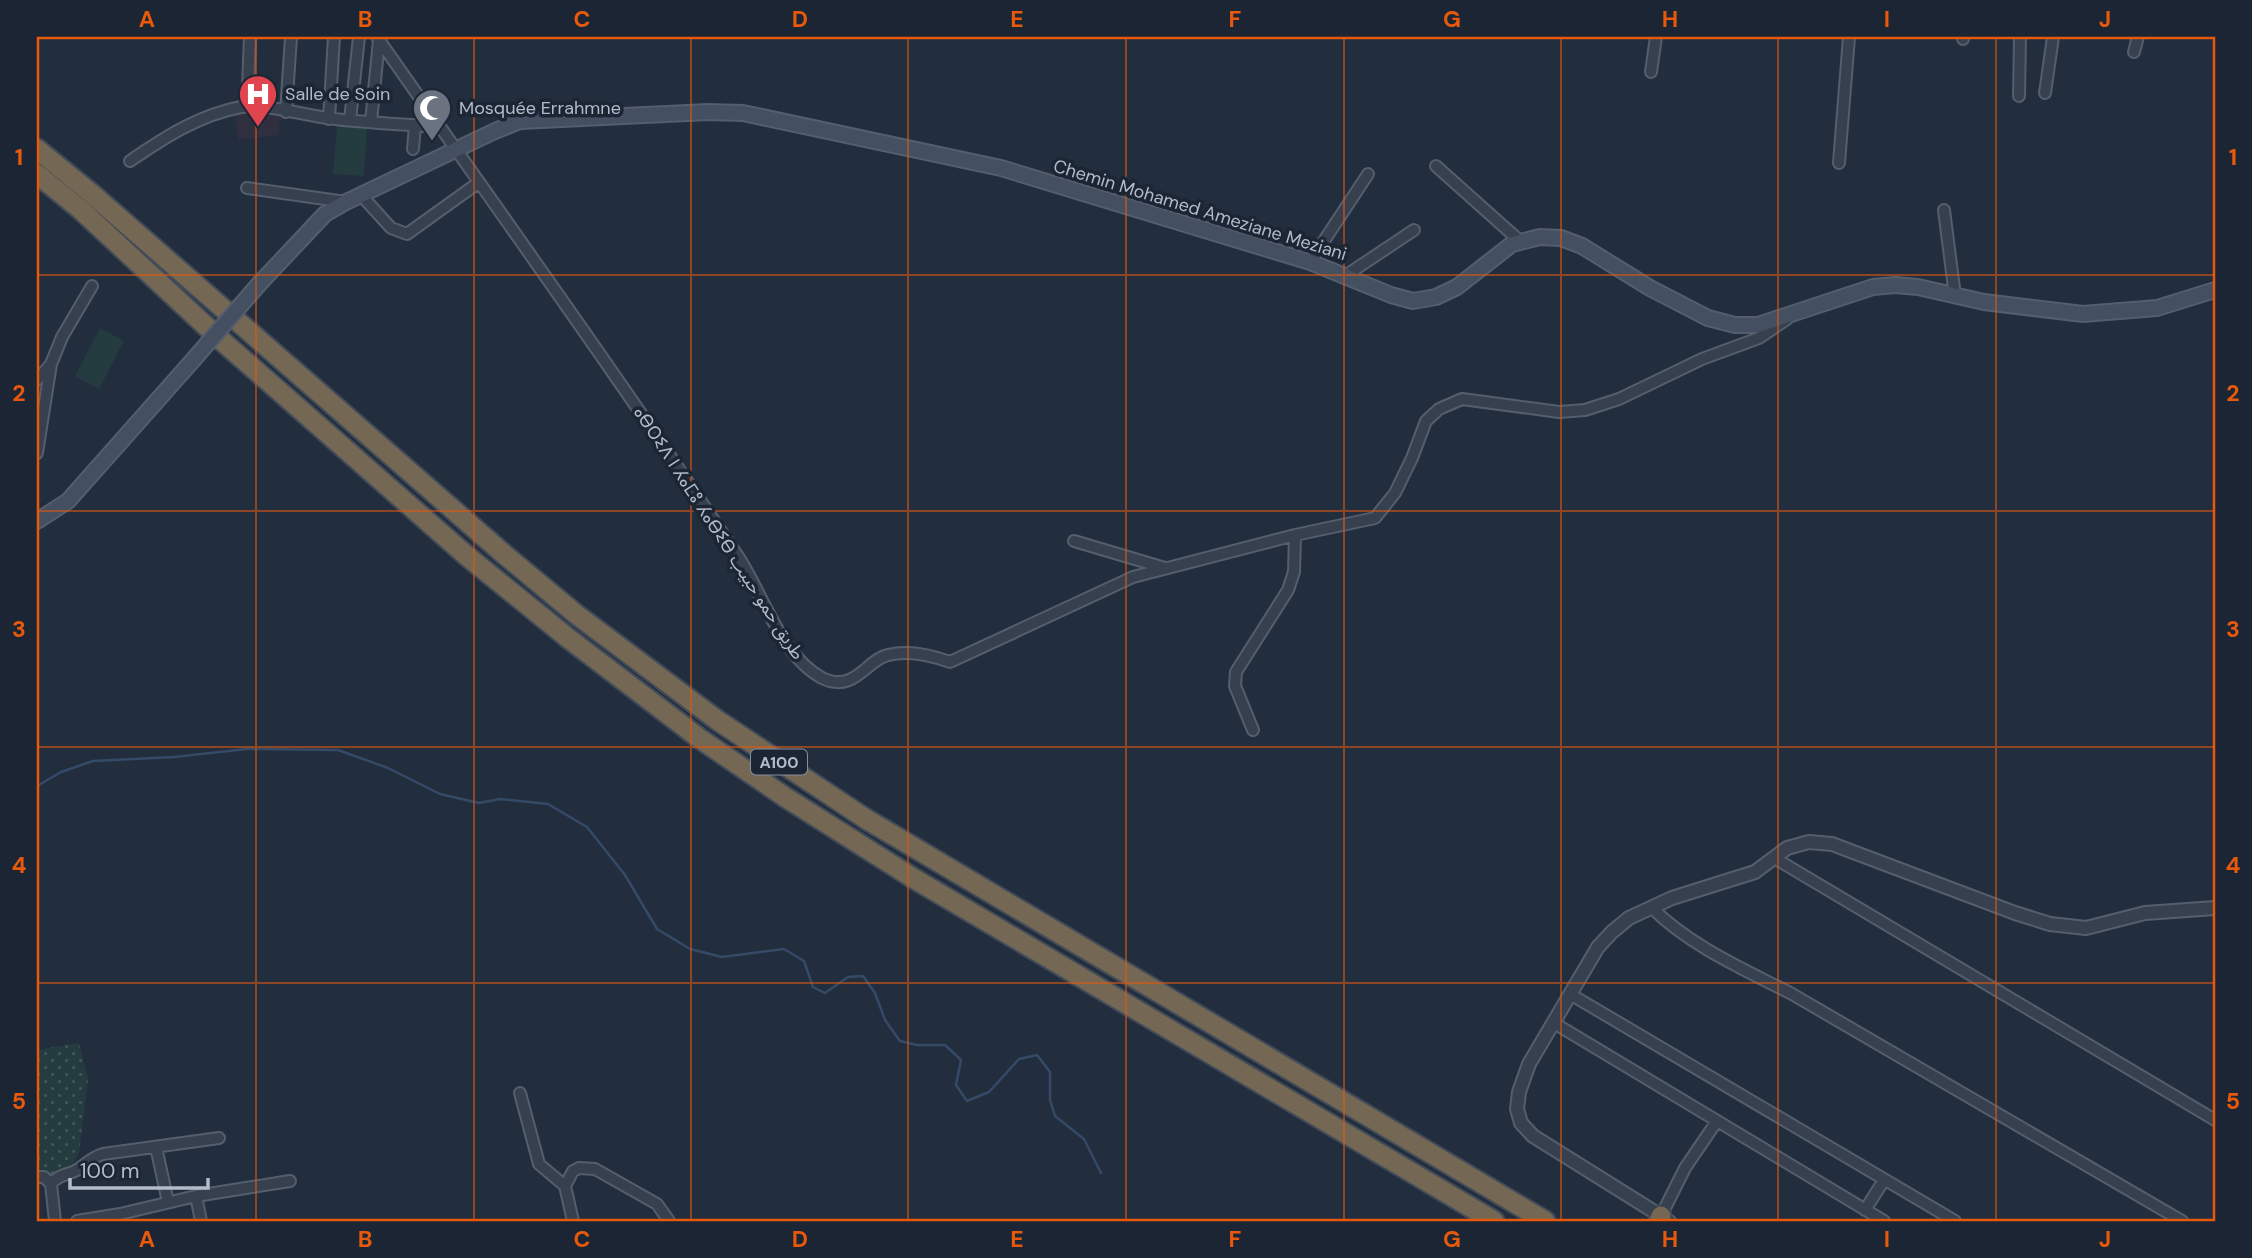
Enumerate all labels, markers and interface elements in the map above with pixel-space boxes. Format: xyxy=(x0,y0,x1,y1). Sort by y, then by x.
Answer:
text: A xyxy=(139,4,155,34)
text: B xyxy=(358,4,372,34)
text: C xyxy=(574,4,590,34)
text: D xyxy=(792,4,808,34)
text: E xyxy=(1010,4,1024,34)
text: F xyxy=(1229,4,1242,34)
text: G xyxy=(1443,4,1461,34)
text: H xyxy=(1662,4,1678,34)
text: I xyxy=(1884,4,1890,34)
text: J xyxy=(2099,4,2111,34)
hospital icon: Salle de Soin xyxy=(237,73,279,128)
place label: Salle de Soin xyxy=(285,82,390,106)
mosque icon: Mosquée Errahmne xyxy=(411,87,453,142)
place label: Mosquée Errahmne xyxy=(459,96,621,120)
text: 1 xyxy=(15,142,23,172)
text: 1 xyxy=(2229,142,2237,172)
street label: Chemin Mohamed Ameziane Meziani xyxy=(1050,154,1350,266)
text: 2 xyxy=(12,378,26,408)
text: 2 xyxy=(2226,378,2240,408)
street label: ⴰⴱⵔⵉⴷ ⵏ ⵃⴰⵎⵓ ⵃⴰⴱⵉⴱ طريق حمو حبيب xyxy=(628,402,810,664)
text: 3 xyxy=(12,614,26,644)
text: 3 xyxy=(2226,614,2240,644)
road number: A100 xyxy=(751,750,807,775)
text: 4 xyxy=(12,850,27,880)
text: 4 xyxy=(2226,850,2241,880)
text: 5 xyxy=(12,1086,26,1116)
text: 5 xyxy=(2226,1086,2240,1116)
scale bar xyxy=(70,1146,208,1190)
text: 100 m xyxy=(80,1157,140,1185)
text: A xyxy=(139,1224,155,1254)
text: B xyxy=(358,1224,372,1254)
text: C xyxy=(574,1224,590,1254)
text: D xyxy=(792,1224,808,1254)
text: E xyxy=(1010,1224,1024,1254)
text: F xyxy=(1229,1224,1242,1254)
text: G xyxy=(1443,1224,1461,1254)
text: H xyxy=(1662,1224,1678,1254)
text: I xyxy=(1884,1224,1890,1254)
text: J xyxy=(2099,1224,2111,1254)

